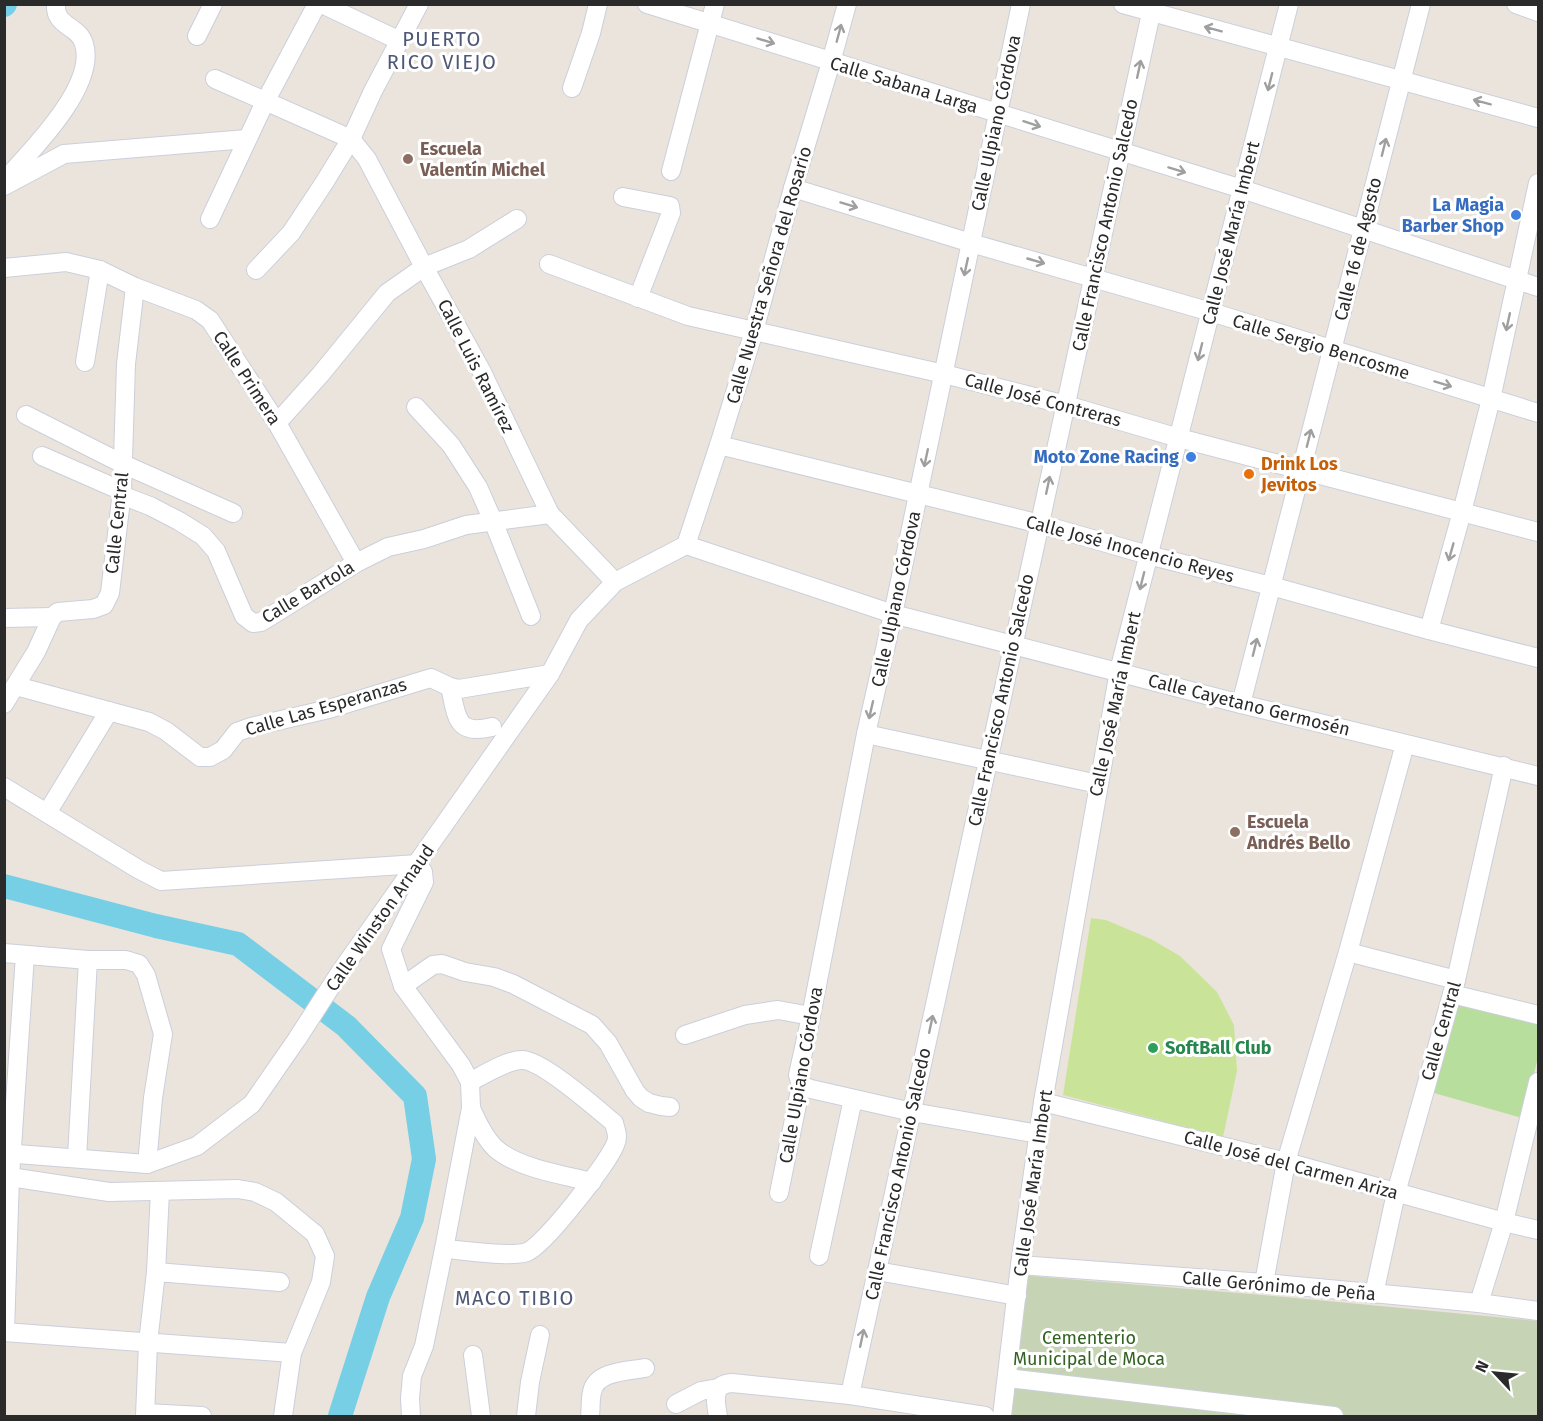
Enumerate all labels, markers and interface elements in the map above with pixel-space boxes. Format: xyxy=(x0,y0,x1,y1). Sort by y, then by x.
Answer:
one-way arrow xyxy=(1204,23,1223,34)
one-way arrow xyxy=(834,24,845,43)
district label: PUERTO RICO VIEJO xyxy=(387,27,497,74)
street label: Calle Ulpiano Córdova xyxy=(967,33,1025,213)
one-way arrow xyxy=(756,36,775,47)
street label: Calle Sabana Larga xyxy=(827,52,981,118)
one-way arrow xyxy=(1134,59,1146,78)
one-way arrow xyxy=(1263,72,1275,91)
one-way arrow xyxy=(1473,96,1492,108)
street label: Calle Francisco Antonio Salcedo xyxy=(1067,97,1143,353)
one-way arrow xyxy=(1022,120,1041,131)
place label: Escuela Valentín Michel xyxy=(419,138,546,181)
street label: Calle José María Imbert xyxy=(1198,138,1265,327)
one-way arrow xyxy=(1378,138,1390,157)
street label: Calle Nuestra Señora del Rosario xyxy=(722,144,816,406)
marker: Escuela Valentín Michel xyxy=(401,152,415,166)
one-way arrow xyxy=(1167,165,1186,176)
street label: Calle 16 de Agosto xyxy=(1330,175,1386,323)
place label: La Magia Barber Shop xyxy=(1402,194,1504,237)
one-way arrow xyxy=(839,200,858,211)
marker: La Magia Barber Shop xyxy=(1509,208,1523,222)
one-way arrow xyxy=(1026,256,1045,267)
one-way arrow xyxy=(960,257,971,277)
street label: Calle Luis Ramírez xyxy=(433,296,519,437)
street label: Calle Sergio Bencosme xyxy=(1230,310,1412,384)
one-way arrow xyxy=(1502,312,1513,331)
street label: Calle Primera xyxy=(208,327,286,429)
one-way arrow xyxy=(1194,342,1206,361)
street label: Calle José Contreras xyxy=(962,368,1124,432)
one-way arrow xyxy=(1433,379,1452,390)
one-way arrow xyxy=(1304,429,1316,448)
place label: Moto Zone Racing xyxy=(1034,446,1179,468)
one-way arrow xyxy=(920,448,931,467)
marker: Moto Zone Racing xyxy=(1184,450,1198,464)
place label: Drink Los Jevitos xyxy=(1260,453,1338,496)
marker: Drink Los Jevitos xyxy=(1242,467,1256,481)
street label: Calle Central xyxy=(101,471,133,575)
one-way arrow xyxy=(1043,475,1055,494)
street label: Calle Ulpiano Córdova xyxy=(867,509,925,689)
street label: Calle José Inocencio Reyes xyxy=(1023,511,1237,587)
one-way arrow xyxy=(1445,542,1456,561)
street label: Calle Bartola xyxy=(258,556,358,628)
street label: Calle Francisco Antonio Salcedo xyxy=(963,572,1039,828)
one-way arrow xyxy=(1135,572,1147,591)
street label: Calle José María Imbert xyxy=(1085,609,1145,799)
one-way arrow xyxy=(1250,638,1262,657)
street label: Calle Cayetano Germosén xyxy=(1146,669,1352,741)
street label: Calle Las Esperanzas xyxy=(243,673,409,741)
one-way arrow xyxy=(865,700,876,719)
place label: Escuela Andrés Bello xyxy=(1246,811,1351,854)
marker: Escuela Andrés Bello xyxy=(1228,825,1242,839)
street label: Calle Winston Arnaud xyxy=(321,840,439,996)
street label: Calle Central xyxy=(1416,979,1466,1083)
street label: Calle Ulpiano Córdova xyxy=(775,985,827,1165)
one-way arrow xyxy=(925,1015,937,1034)
place label: SoftBall Club xyxy=(1165,1037,1272,1059)
marker: SoftBall Club xyxy=(1146,1041,1160,1055)
street label: Calle Francisco Antonio Salcedo xyxy=(860,1046,936,1302)
street label: Calle José María Imbert xyxy=(1009,1088,1057,1278)
street label: Calle José del Carmen Ariza xyxy=(1181,1126,1401,1204)
street label: Calle Gerónimo de Peña xyxy=(1181,1267,1377,1305)
district label: MACO TIBIO xyxy=(455,1286,575,1310)
park label: Cementerio Municipal de Moca xyxy=(1013,1327,1165,1370)
one-way arrow xyxy=(857,1328,868,1348)
north arrow xyxy=(1465,1343,1525,1403)
text: N xyxy=(1471,1358,1493,1376)

